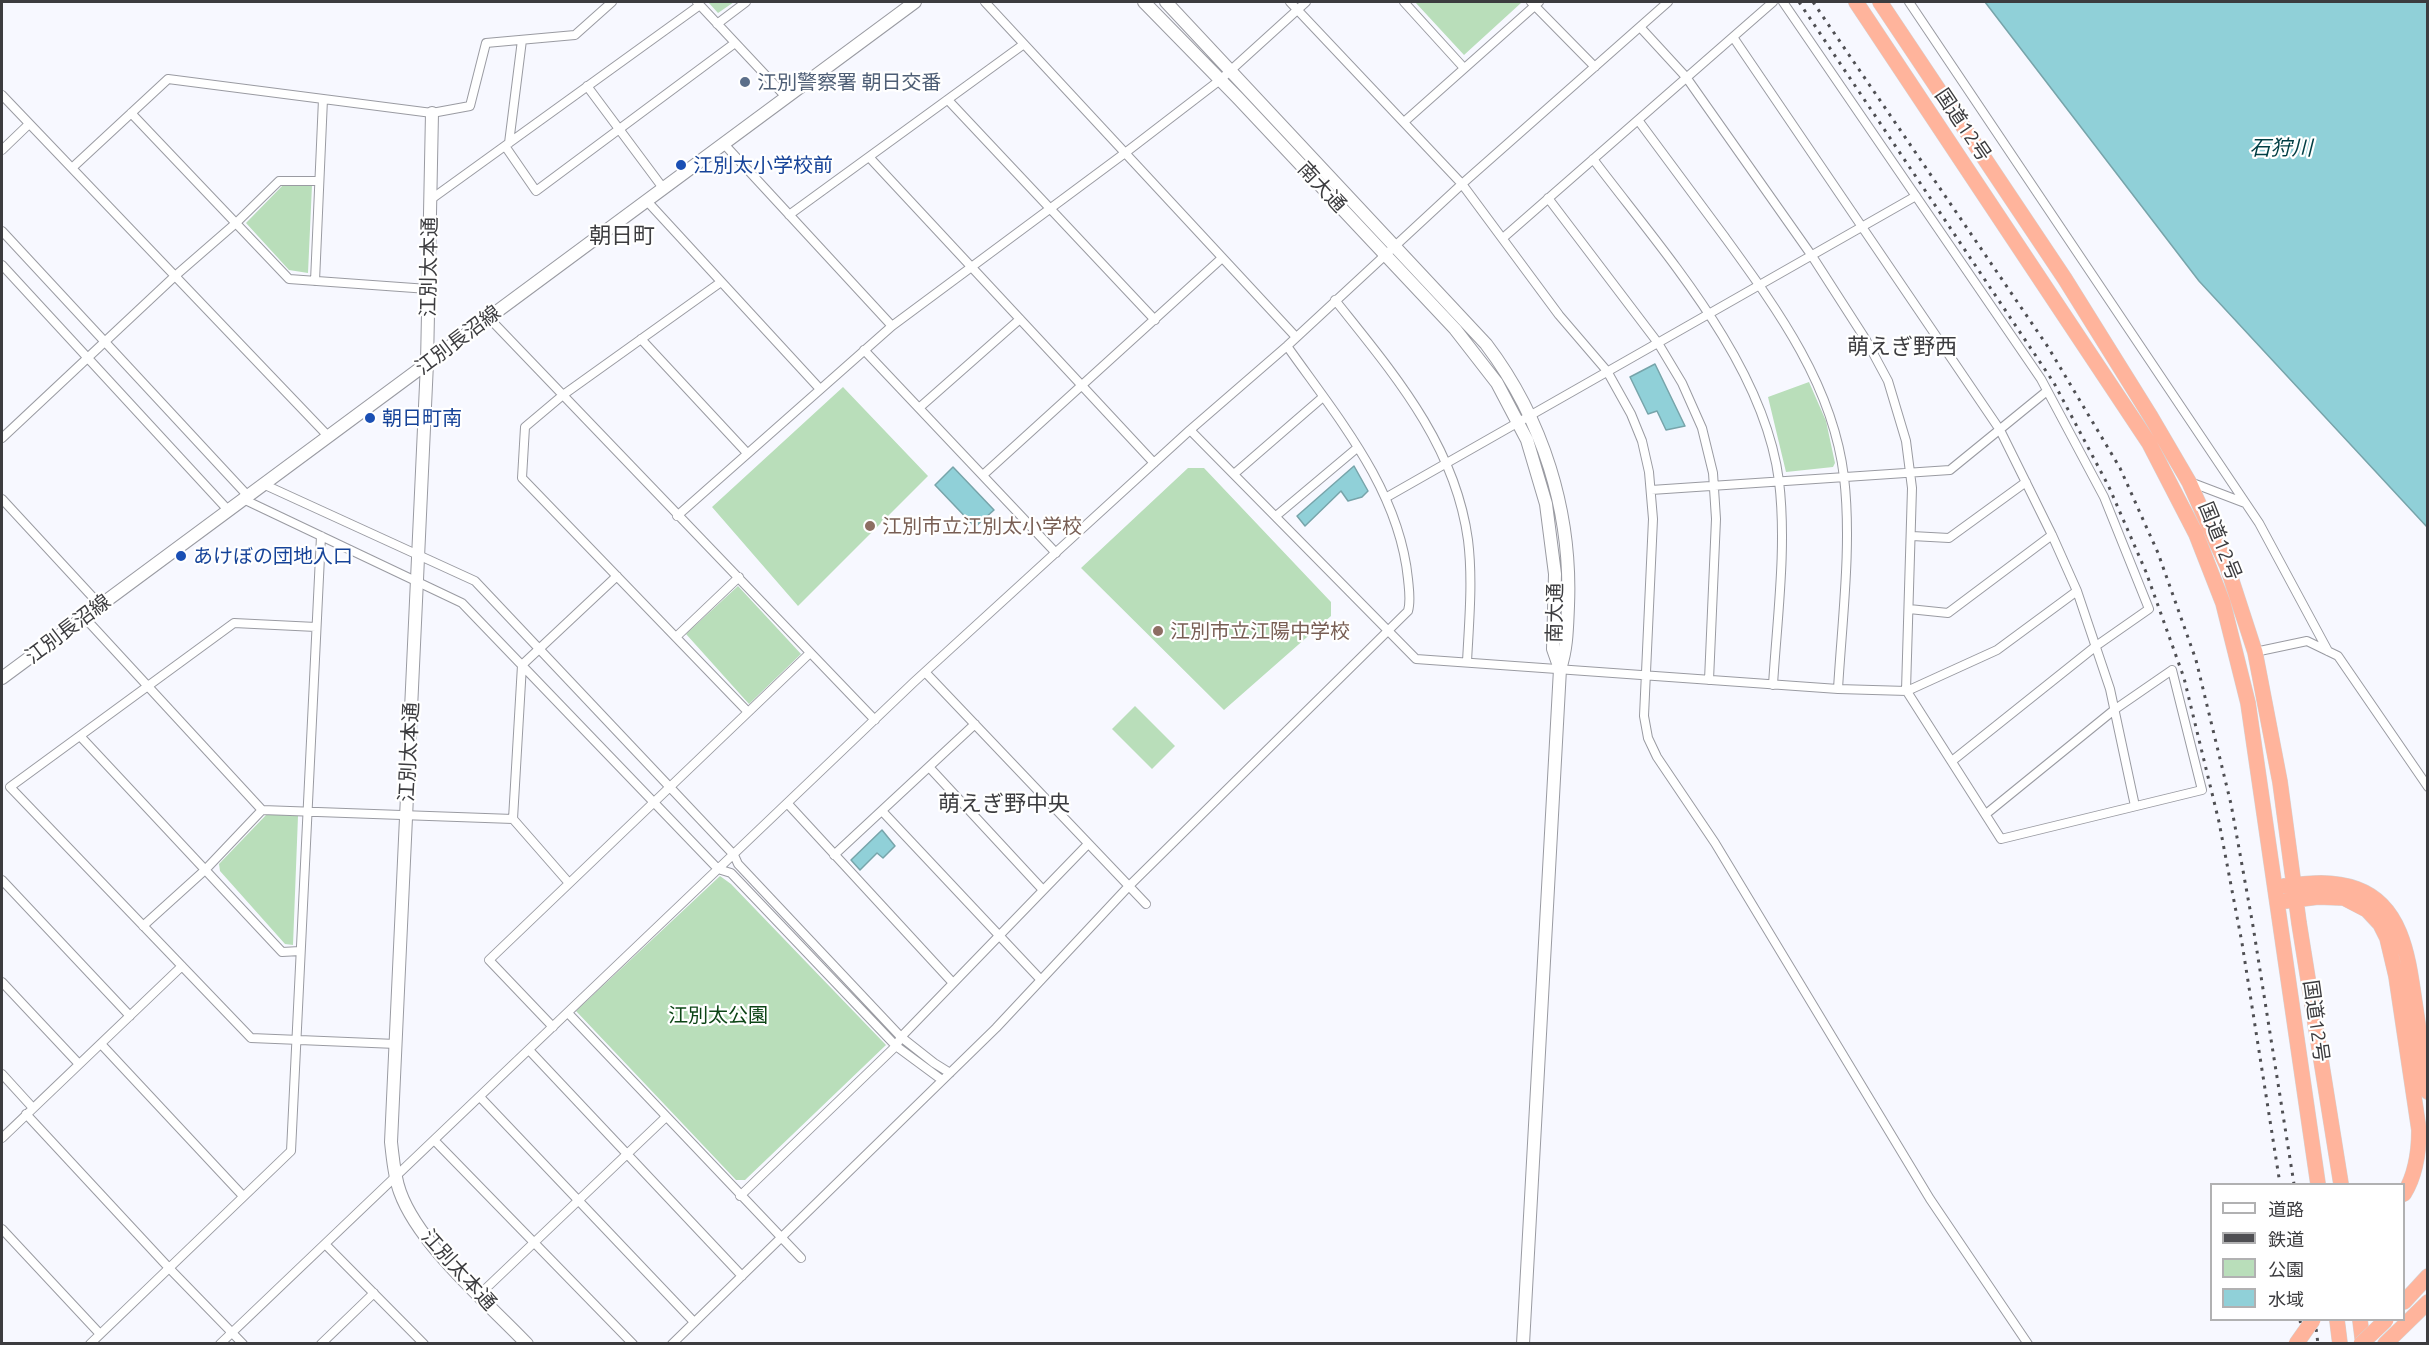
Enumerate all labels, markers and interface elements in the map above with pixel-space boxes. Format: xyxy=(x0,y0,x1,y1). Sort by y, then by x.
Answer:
place label: 江別警察署 朝日交番 xyxy=(757,70,942,94)
marker: 江別警察署 朝日交番 xyxy=(738,75,752,89)
street label: 国道12号 xyxy=(1930,84,1996,166)
water label: 石狩川 xyxy=(2250,135,2312,161)
place label: 江別太小学校前 xyxy=(693,153,833,177)
street label: 南大通 xyxy=(1293,157,1351,217)
marker: 江別太小学校前 xyxy=(674,158,688,172)
street label: 江別太本通 xyxy=(416,217,442,317)
district label: 朝日町 xyxy=(589,223,655,249)
street label: 江別長沼線 xyxy=(411,300,505,380)
district label: 萌えぎ野西 xyxy=(1847,334,1957,360)
place label: 朝日町南 xyxy=(382,406,462,430)
marker: 朝日町南 xyxy=(363,411,377,425)
street label: 国道12号 xyxy=(2193,498,2247,584)
place label: 江別市立江別太小学校 xyxy=(882,514,1082,538)
marker: 江別市立江別太小学校 xyxy=(863,519,877,533)
place label: あけぼの団地入口 xyxy=(193,544,353,568)
marker: あけぼの団地入口 xyxy=(174,549,188,563)
street label: 南大通 xyxy=(1542,583,1568,643)
street label: 江別長沼線 xyxy=(21,589,115,669)
place label: 江別市立江陽中学校 xyxy=(1170,619,1350,643)
marker: 江別市立江陽中学校 xyxy=(1151,624,1165,638)
street label: 江別太本通 xyxy=(394,701,424,803)
district label: 萌えぎ野中央 xyxy=(938,791,1070,817)
street label: 国道12号 xyxy=(2298,978,2334,1064)
park label: 江別太公園 xyxy=(668,1003,768,1027)
legend xyxy=(2210,1183,2405,1321)
text: 道路 xyxy=(2268,1199,2304,1219)
street label: 江別太本通 xyxy=(417,1225,501,1315)
text: 鉄道 xyxy=(2268,1229,2304,1249)
text: 公園 xyxy=(2268,1259,2304,1279)
text: 水域 xyxy=(2268,1289,2304,1309)

